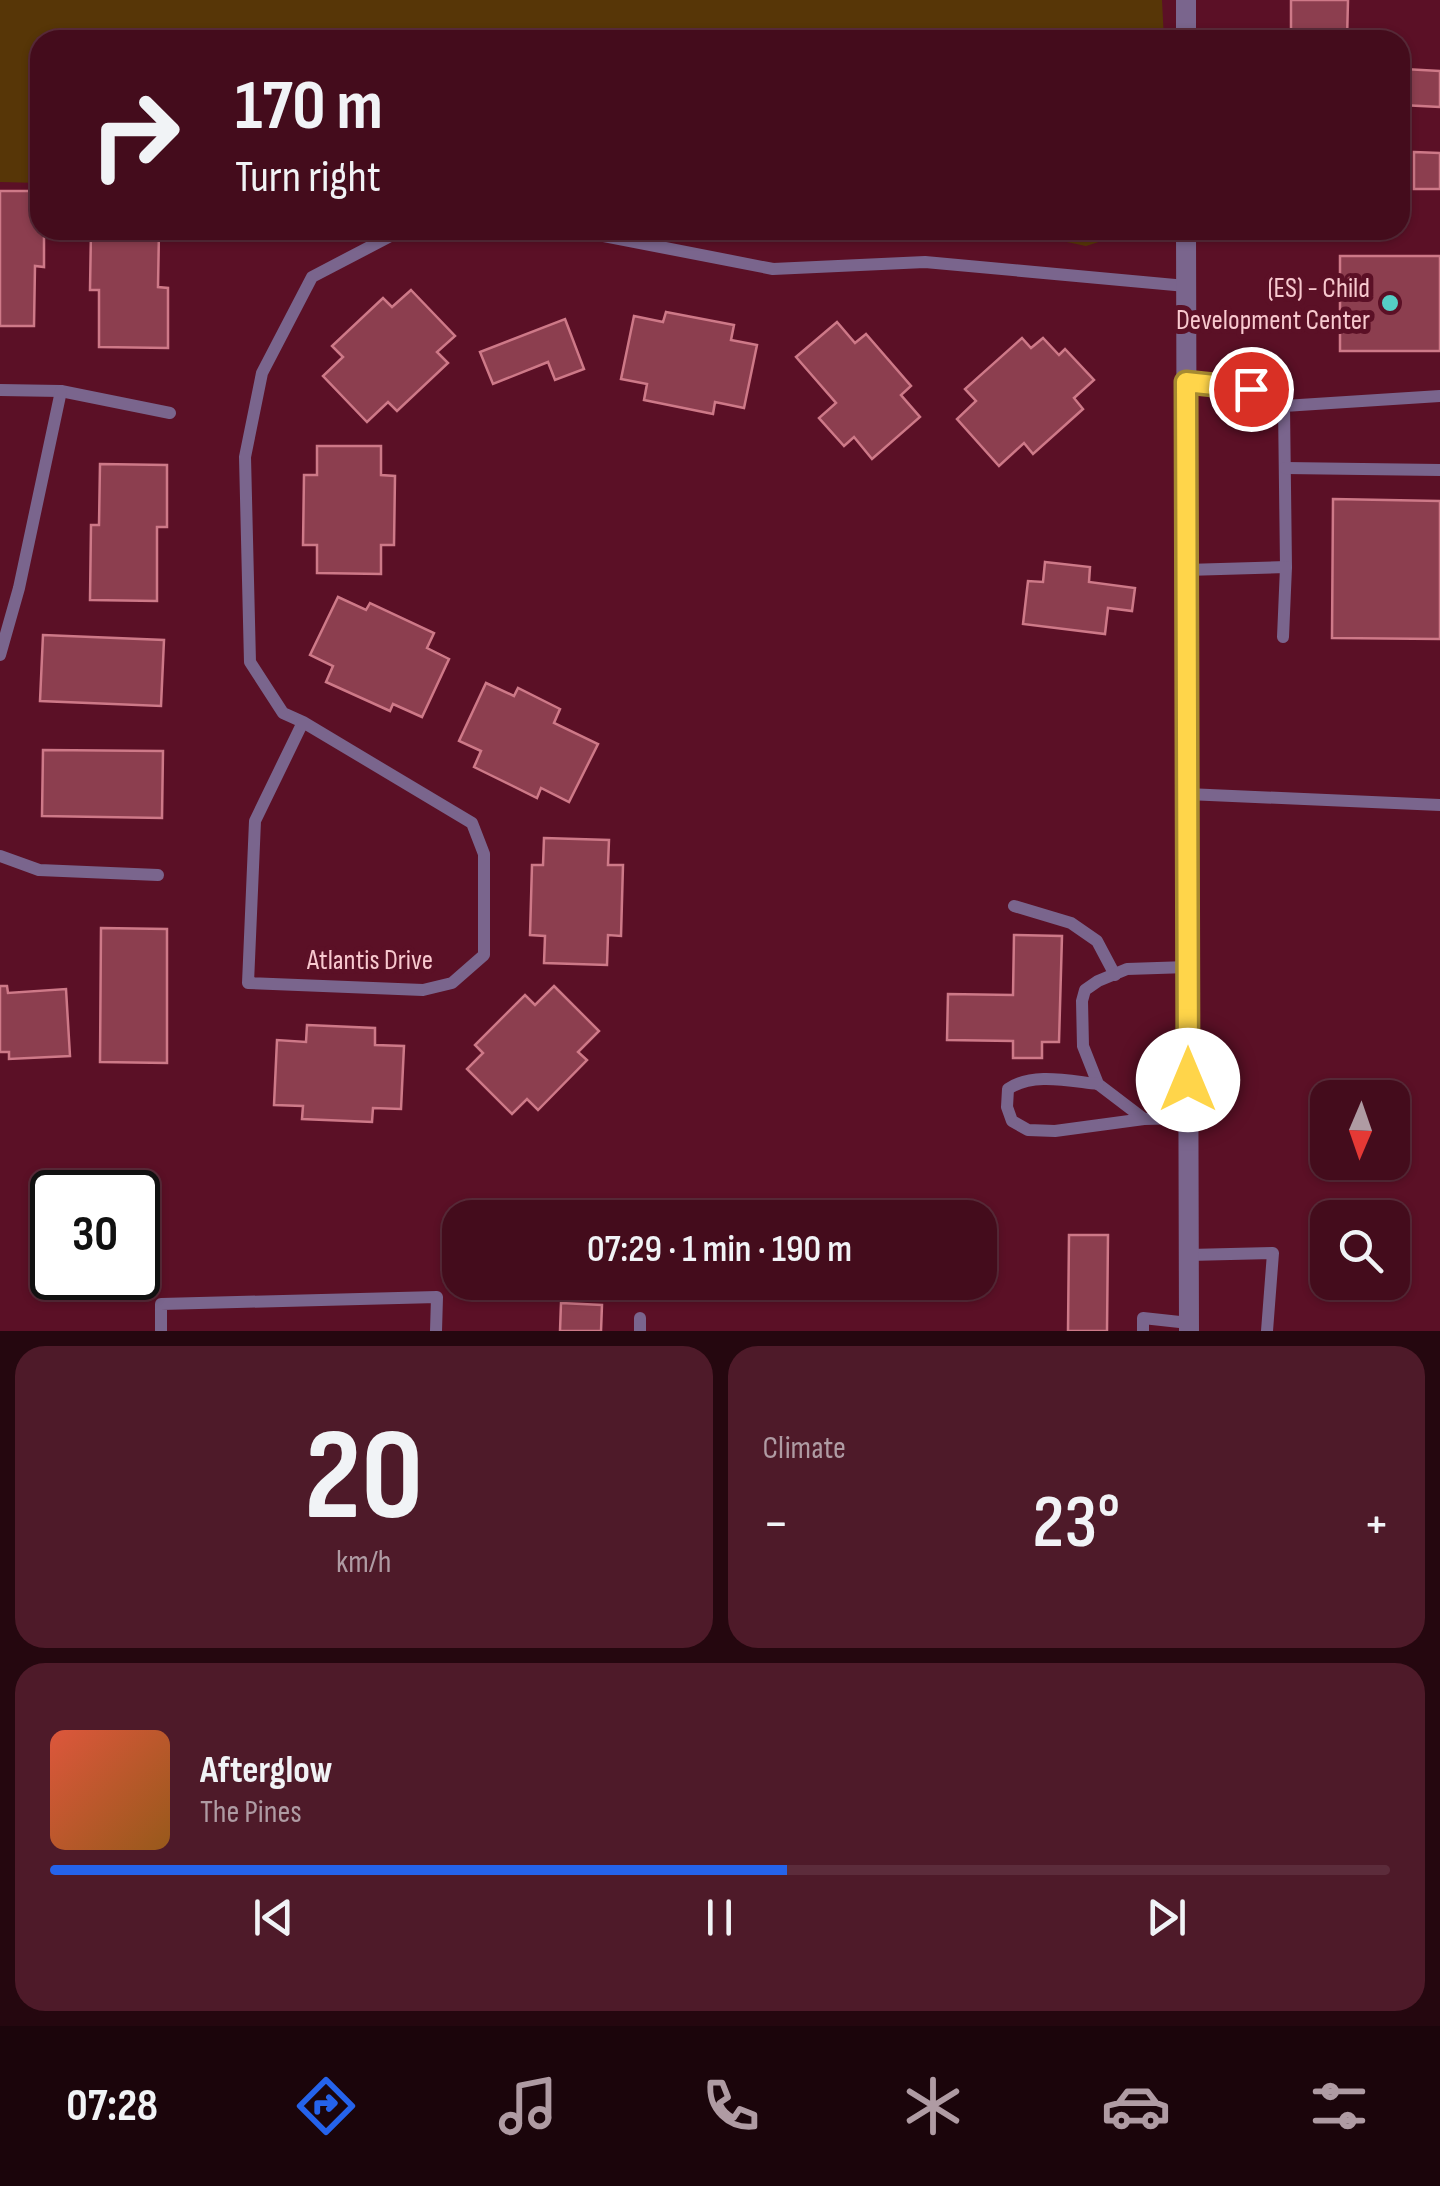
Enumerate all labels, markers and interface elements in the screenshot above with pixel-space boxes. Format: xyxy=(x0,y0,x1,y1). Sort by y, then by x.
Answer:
text: 170 m xyxy=(235,65,383,149)
icon: right xyxy=(70,70,200,200)
text: Turn right xyxy=(235,150,381,205)
place label: (ES) - Child Development Center xyxy=(1176,272,1370,337)
marker: (ES) - Child Development Center xyxy=(1379,292,1401,314)
pin xyxy=(1209,347,1294,432)
icon: arrive xyxy=(1224,362,1279,417)
street label: Atlantis Drive xyxy=(306,944,433,977)
position arrow xyxy=(1136,1028,1240,1132)
north arrow xyxy=(1310,1080,1410,1180)
map controls xyxy=(1310,1080,1410,1300)
speed limit sign: 30 xyxy=(30,1170,160,1300)
button: search xyxy=(1310,1200,1410,1300)
text: 07:29 · 1 min · 190 m xyxy=(587,1227,852,1272)
text: 20 xyxy=(304,1400,423,1556)
text: Climate xyxy=(763,1429,846,1468)
text: 23° xyxy=(1032,1478,1120,1569)
text: − xyxy=(763,1491,789,1558)
text: + xyxy=(1363,1491,1390,1558)
text: km/h xyxy=(336,1543,391,1582)
text: Afterglow xyxy=(200,1748,333,1793)
text: The Pines xyxy=(200,1793,302,1832)
icon: previous xyxy=(246,1890,301,1945)
icon: pause xyxy=(692,1890,747,1945)
icon: next xyxy=(1139,1890,1194,1945)
icon: directions xyxy=(291,2071,361,2141)
icon: music xyxy=(493,2071,563,2141)
icon: phone xyxy=(696,2071,766,2141)
icon: climate xyxy=(898,2071,968,2141)
icon: car xyxy=(1101,2071,1171,2141)
icon: filters xyxy=(1304,2071,1374,2141)
text: 07:28 xyxy=(66,2079,158,2134)

